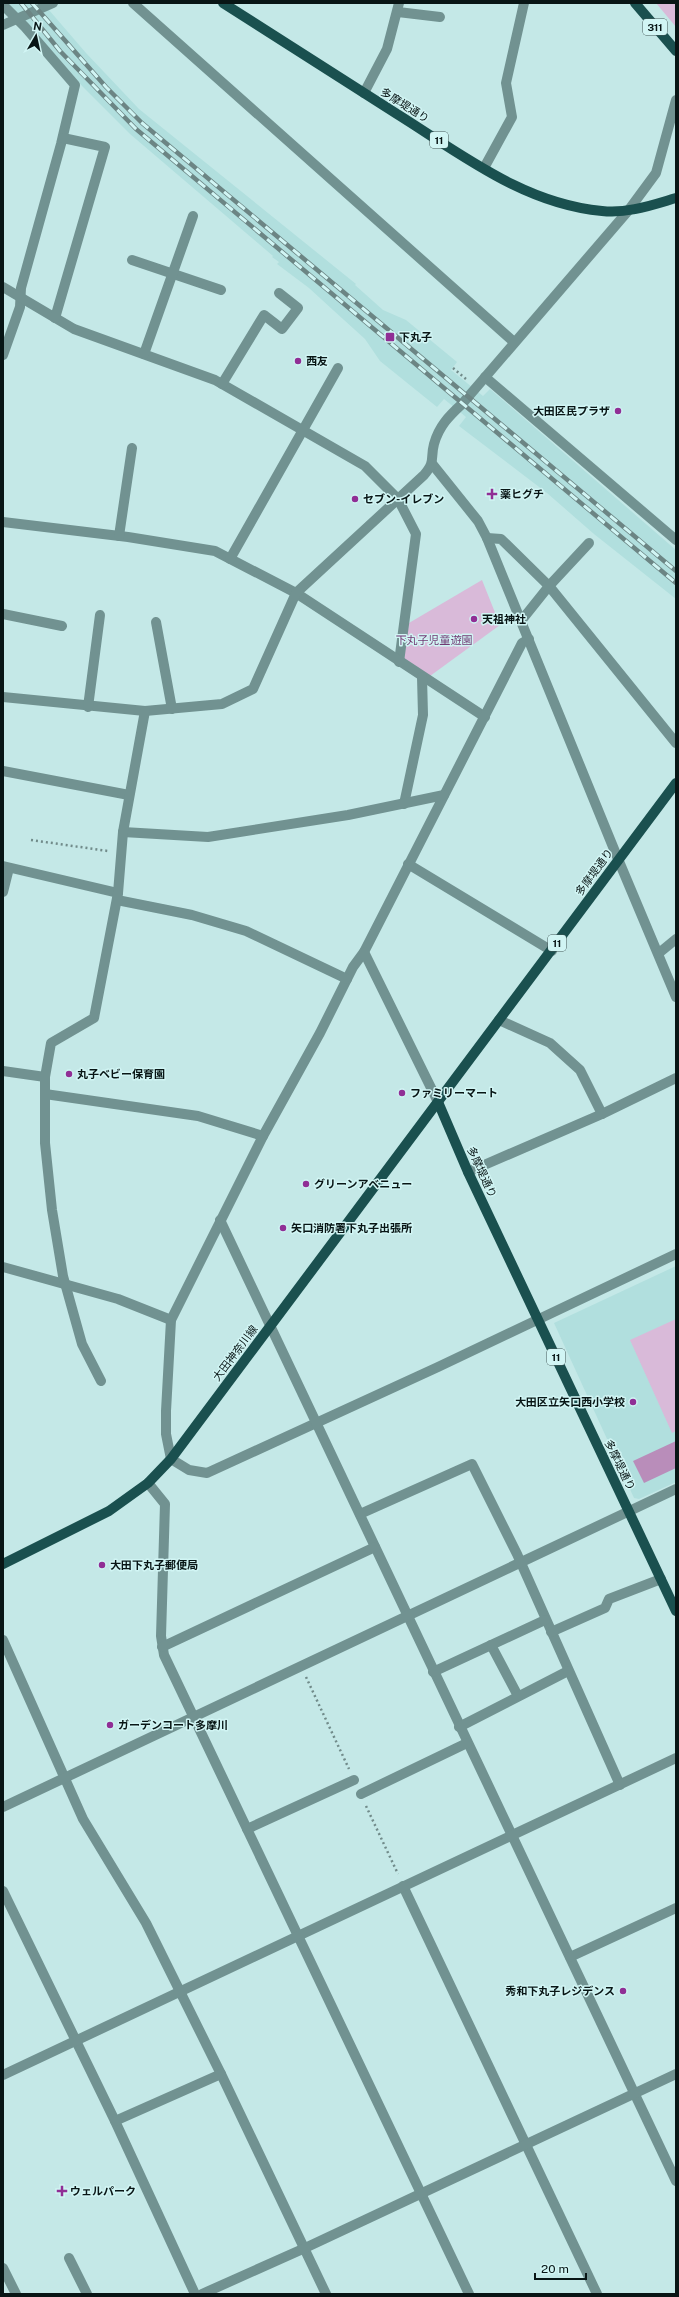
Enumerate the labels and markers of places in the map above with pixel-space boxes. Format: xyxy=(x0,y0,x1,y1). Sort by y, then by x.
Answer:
marker: 下丸子 xyxy=(384,331,396,343)
place label: 下丸子 xyxy=(399,331,432,343)
place label: 西友 xyxy=(306,355,328,367)
marker: 西友 xyxy=(293,356,303,366)
place label: 大田区民プラザ xyxy=(533,405,610,417)
marker: 大田区民プラザ xyxy=(613,406,623,416)
place label: 薬ヒグチ xyxy=(500,488,544,500)
marker: 薬ヒグチ xyxy=(487,489,497,499)
place label: セブン-イレブン xyxy=(363,493,444,505)
marker: セブン-イレブン xyxy=(350,494,360,504)
place label: 天祖神社 xyxy=(482,613,526,625)
marker: 天祖神社 xyxy=(469,614,479,624)
place label: 丸子ベビー保育園 xyxy=(77,1068,165,1080)
marker: 丸子ベビー保育園 xyxy=(64,1069,74,1079)
place label: ファミリーマート xyxy=(410,1087,498,1099)
marker: ファミリーマート xyxy=(397,1088,407,1098)
place label: グリーンアベニュー xyxy=(314,1178,412,1190)
marker: グリーンアベニュー xyxy=(301,1179,311,1189)
place label: 矢口消防署下丸子出張所 xyxy=(291,1222,412,1234)
marker: 矢口消防署下丸子出張所 xyxy=(278,1223,288,1233)
place label: 大田区立矢口西小学校 xyxy=(515,1396,625,1408)
marker: 大田区立矢口西小学校 xyxy=(628,1397,638,1407)
place label: 大田下丸子郵便局 xyxy=(110,1559,198,1571)
marker: 大田下丸子郵便局 xyxy=(97,1560,107,1570)
place label: ガーデンコート多摩川 xyxy=(118,1719,228,1731)
marker: ガーデンコート多摩川 xyxy=(105,1720,115,1730)
place label: 秀和下丸子レジデンス xyxy=(505,1985,615,1997)
marker: 秀和下丸子レジデンス xyxy=(618,1986,628,1996)
place label: ウェルパーク xyxy=(70,2185,136,2197)
marker: ウェルパーク xyxy=(57,2186,67,2196)

